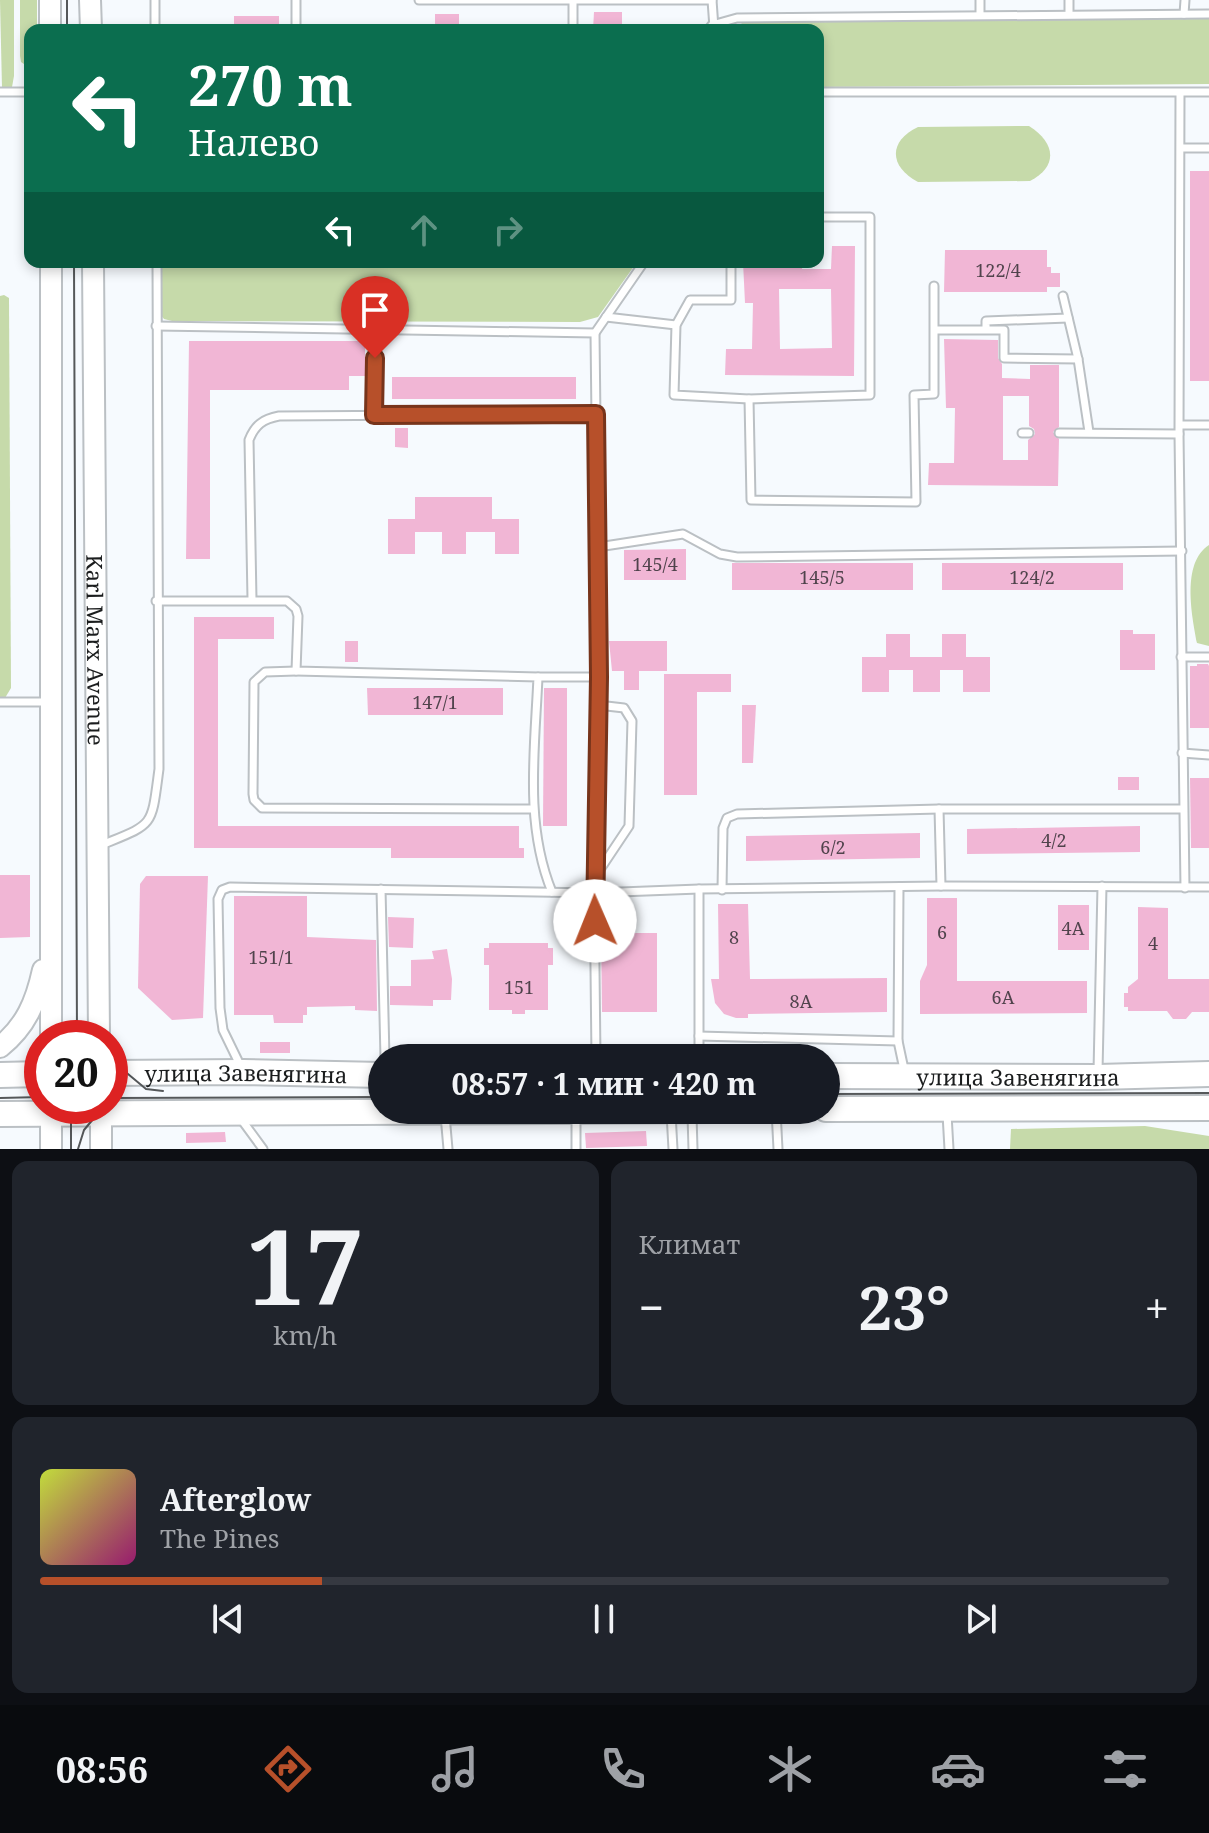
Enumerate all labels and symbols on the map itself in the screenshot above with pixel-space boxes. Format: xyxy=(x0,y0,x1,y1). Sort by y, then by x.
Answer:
house number: 122/4 xyxy=(975,258,1021,282)
pin xyxy=(341,276,409,358)
house number: 145/4 xyxy=(632,552,678,576)
street label: Karl Marx Avenue xyxy=(80,554,112,746)
house number: 145/5 xyxy=(799,565,845,589)
house number: 124/2 xyxy=(1009,565,1055,589)
house number: 147/1 xyxy=(412,690,458,714)
house number: 4/2 xyxy=(1041,828,1067,852)
house number: 6/2 xyxy=(820,835,846,859)
position arrow xyxy=(553,879,637,963)
house number: 4А xyxy=(1062,916,1085,940)
house number: 6 xyxy=(937,920,947,944)
house number: 8 xyxy=(729,925,739,949)
house number: 4 xyxy=(1148,931,1158,955)
house number: 151/1 xyxy=(248,945,294,969)
house number: 151 xyxy=(504,975,534,999)
house number: 6А xyxy=(992,985,1015,1009)
house number: 8А xyxy=(790,989,813,1013)
speed limit sign: 20 xyxy=(24,1020,128,1124)
street label: улица Завенягина xyxy=(144,1057,348,1089)
street label: улица Завенягина xyxy=(916,1061,1120,1092)

